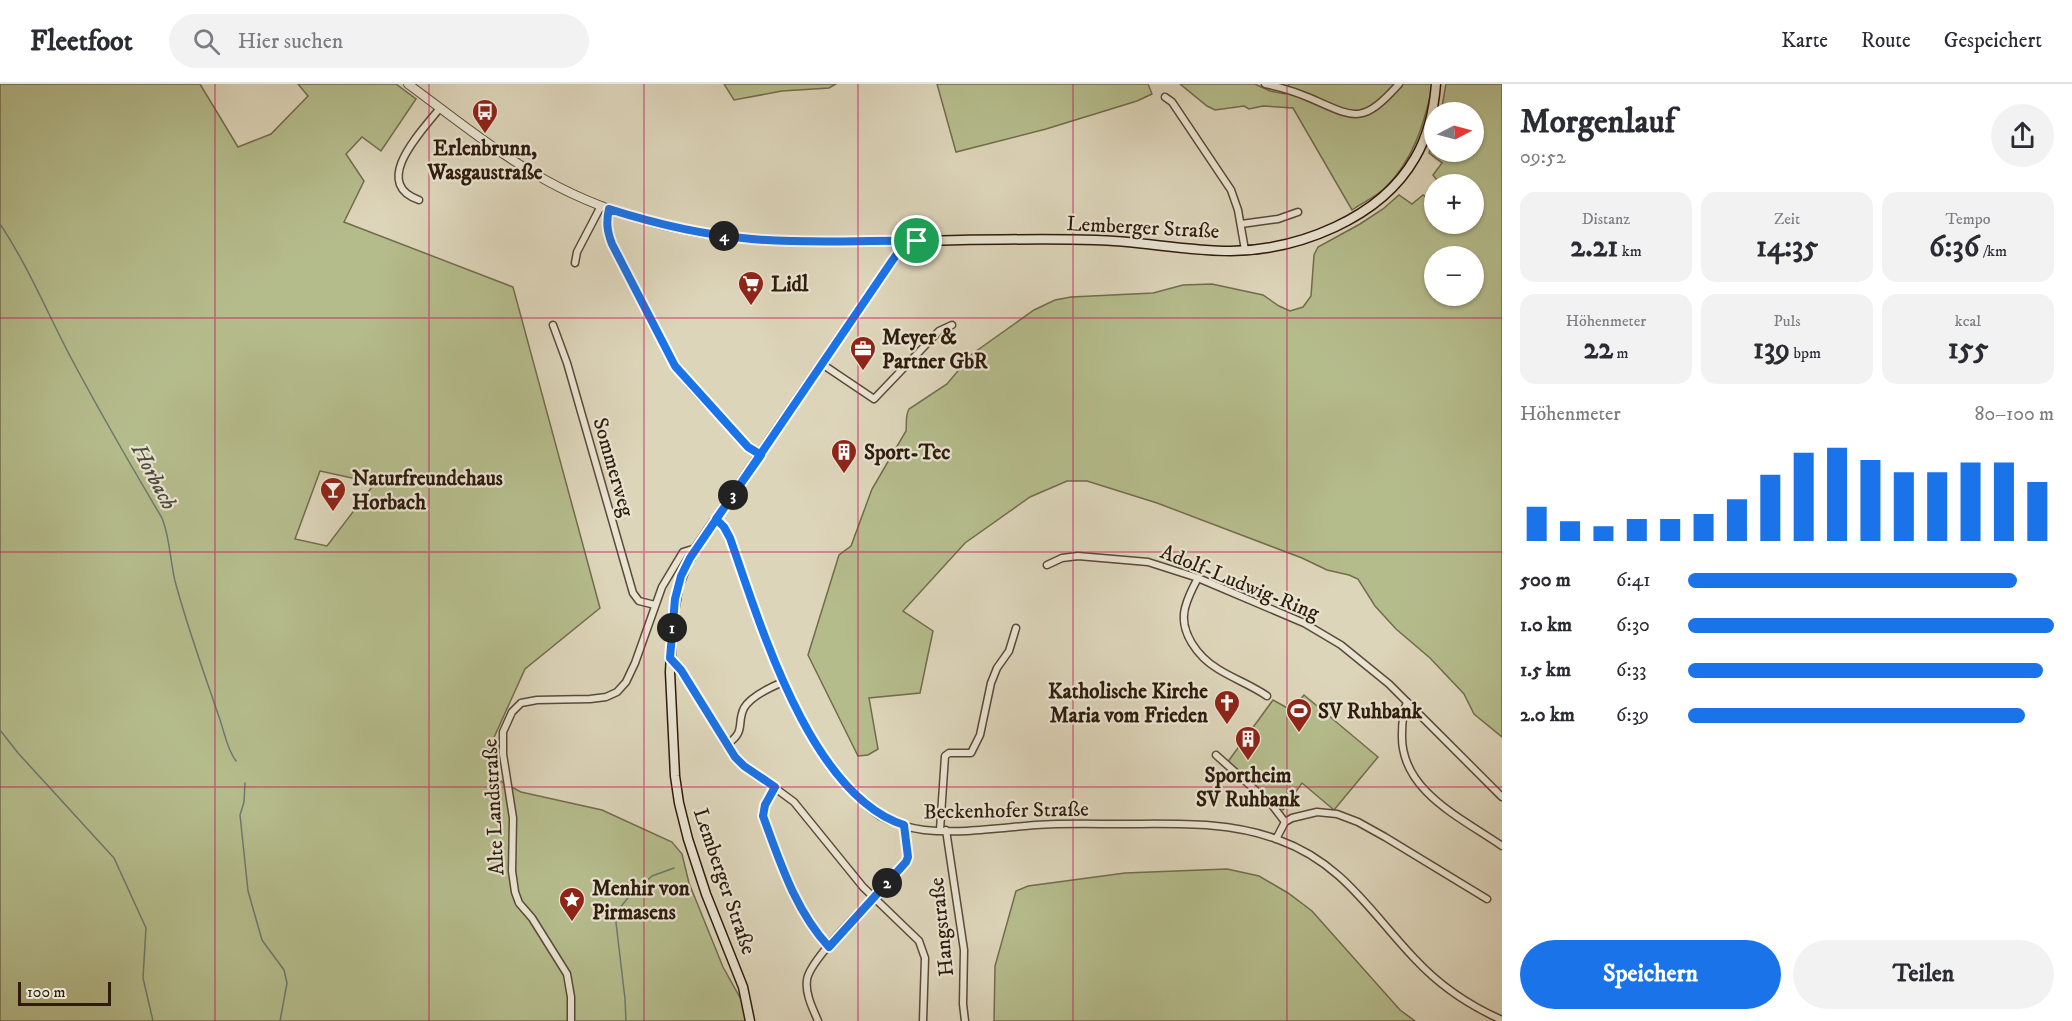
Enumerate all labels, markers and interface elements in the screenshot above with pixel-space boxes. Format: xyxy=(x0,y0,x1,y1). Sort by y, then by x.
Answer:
search box xyxy=(169,14,589,68)
text: Fleetfoot xyxy=(30,24,133,59)
icon: search xyxy=(190,25,223,58)
text: Hier suchen xyxy=(238,28,343,55)
text: Karte xyxy=(1781,28,1828,54)
text: Route xyxy=(1861,28,1911,54)
text: Gespeichert xyxy=(1944,28,2042,54)
bus stop icon: Erlenbrunn, Wasgaustraße xyxy=(470,97,500,135)
north arrow xyxy=(1424,102,1484,162)
map controls xyxy=(1424,102,1484,306)
text: Morgenlauf xyxy=(1520,102,1675,143)
button: share xyxy=(1991,104,2054,167)
place label: Erlenbrunn, Wasgaustraße xyxy=(426,136,543,186)
text: 09:52 xyxy=(1520,145,1566,170)
button: + xyxy=(1424,174,1484,234)
text: Distanz xyxy=(1582,209,1630,229)
text: Zeit xyxy=(1774,209,1800,229)
text: Tempo xyxy=(1946,209,1990,229)
street label: Lemberger Straße xyxy=(1066,211,1220,245)
pin xyxy=(891,215,942,266)
pin: 4 xyxy=(709,221,739,251)
icon: arrive xyxy=(900,224,933,257)
text: 4 xyxy=(719,226,729,246)
text: 2.21 xyxy=(1570,229,1618,266)
text: 14:35 xyxy=(1756,229,1818,266)
text: 6:36 xyxy=(1929,229,1979,266)
text: km xyxy=(1618,241,1642,261)
text: /km xyxy=(1979,241,2007,261)
button: − xyxy=(1424,246,1484,306)
supermarket icon: Lidl xyxy=(736,269,766,307)
place label: Lidl xyxy=(771,272,809,298)
text: Höhenmeter xyxy=(1566,311,1646,331)
text: Puls xyxy=(1773,311,1801,331)
text: kcal xyxy=(1955,311,1981,331)
place label: Meyer & Partner GbR xyxy=(882,325,989,375)
text: 22 xyxy=(1584,331,1613,368)
text: 139 xyxy=(1753,331,1790,368)
text: 155 xyxy=(1948,331,1988,368)
office icon: Meyer & Partner GbR xyxy=(848,334,878,372)
text: m xyxy=(1613,343,1628,363)
text: bpm xyxy=(1790,343,1821,363)
text: Höhenmeter xyxy=(1520,402,1621,427)
text: 80–100 m xyxy=(1975,402,2054,427)
street label: Sommerweg xyxy=(587,415,640,521)
building icon: Sport-Tec xyxy=(829,437,859,475)
water label: Horbach xyxy=(125,438,182,515)
place label: Sport-Tec xyxy=(864,440,950,466)
place label: Naturfreundehaus Horbach xyxy=(352,466,503,516)
bar icon: Naturfreundehaus Horbach xyxy=(318,475,348,513)
pin: 3 xyxy=(718,480,748,510)
text: 3 xyxy=(730,485,736,505)
street label: Adolf-Ludwig-Ring xyxy=(1156,539,1324,627)
text: 500 m xyxy=(1520,568,1571,593)
text: 6:41 xyxy=(1616,568,1650,593)
pin: 1 xyxy=(657,613,687,643)
text: 1.0 km xyxy=(1520,613,1572,638)
text: 6:30 xyxy=(1616,613,1650,638)
text: 1 xyxy=(669,618,675,638)
text: 1.5 km xyxy=(1520,658,1571,683)
text: 6:33 xyxy=(1616,658,1647,683)
place label: Katholische Kirche Maria vom Frieden xyxy=(1048,679,1209,729)
church icon: Katholische Kirche Maria vom Frieden xyxy=(1212,688,1242,726)
sports icon: SV Ruhbank xyxy=(1284,696,1314,734)
place label: SV Ruhbank xyxy=(1318,699,1423,725)
text: 2.0 km xyxy=(1520,703,1575,728)
text: 6:39 xyxy=(1616,703,1649,728)
building icon: Sportheim SV Ruhbank xyxy=(1233,724,1263,762)
street label: Alte Landstraße xyxy=(477,738,511,876)
place label: Sportheim SV Ruhbank xyxy=(1196,763,1301,813)
street label: Beckenhofer Straße xyxy=(923,797,1089,825)
street label: Lemberger Straße xyxy=(687,805,761,958)
pin: 2 xyxy=(872,868,902,898)
text: 2 xyxy=(883,873,891,893)
place label: Menhir von Pirmasens xyxy=(592,876,691,926)
street label: Hangstraße xyxy=(924,876,960,978)
place icon: Menhir von Pirmasens xyxy=(557,885,587,923)
button: Speichern xyxy=(1520,940,1781,1009)
button: Teilen xyxy=(1793,940,2054,1009)
scale bar xyxy=(18,979,111,1006)
text: 100 m xyxy=(27,982,66,1002)

